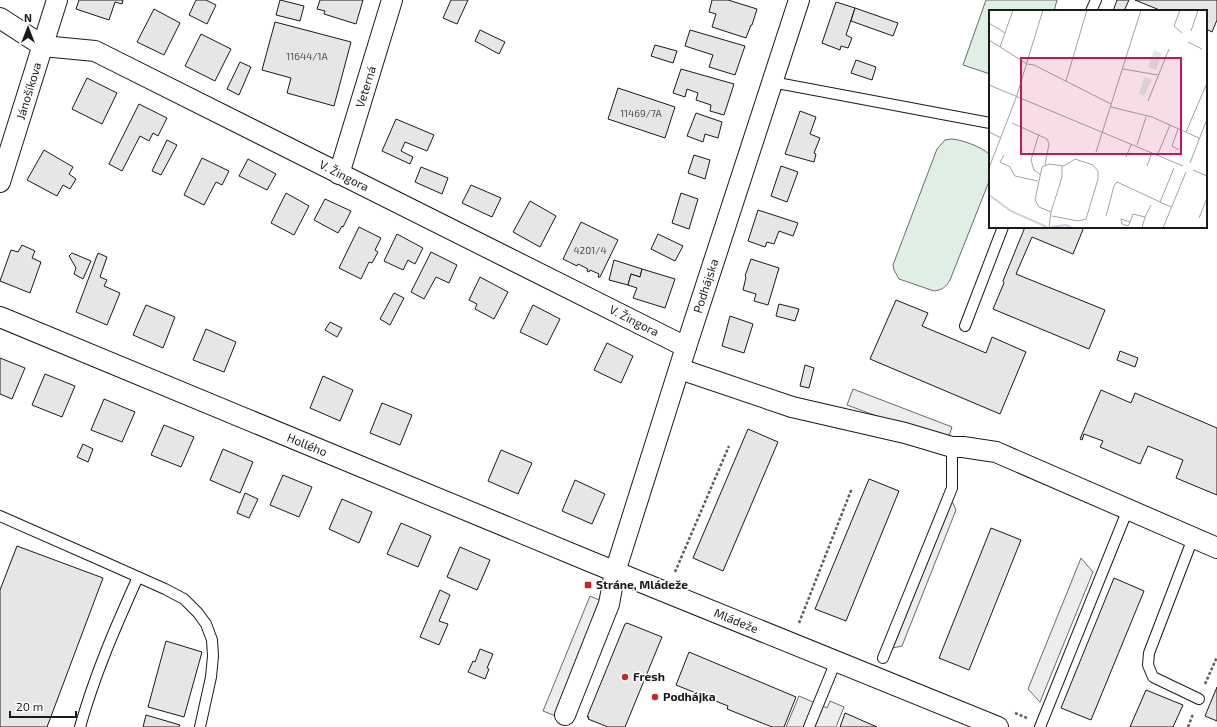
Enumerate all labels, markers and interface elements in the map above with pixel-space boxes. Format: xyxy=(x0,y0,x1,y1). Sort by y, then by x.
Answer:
north arrow xyxy=(8,8,48,48)
inset map xyxy=(989,10,1207,228)
text: N xyxy=(24,11,32,24)
house number: 11644/1A xyxy=(286,50,328,62)
street label: Jánošíkova xyxy=(13,60,43,121)
street label: Veterná xyxy=(352,64,378,109)
house number: 11469/7A xyxy=(620,107,663,119)
street label: V. Žingora xyxy=(317,157,372,194)
house number: 4201/4 xyxy=(573,244,607,256)
street label: Podhájska xyxy=(690,257,721,315)
street label: V. Žingora xyxy=(607,302,662,339)
street label: Hollého xyxy=(285,430,330,459)
place label: Stráne, Mládeže xyxy=(596,577,688,591)
marker: Stráne, Mládeže xyxy=(583,580,593,590)
street label: Mládeže xyxy=(712,605,761,635)
place label: Fresh xyxy=(633,669,665,683)
marker: Fresh xyxy=(620,672,630,682)
place label: Podhájka xyxy=(663,689,716,704)
marker: Podhájka xyxy=(650,692,660,702)
scale bar xyxy=(10,693,76,719)
text: 20 m xyxy=(16,699,43,713)

